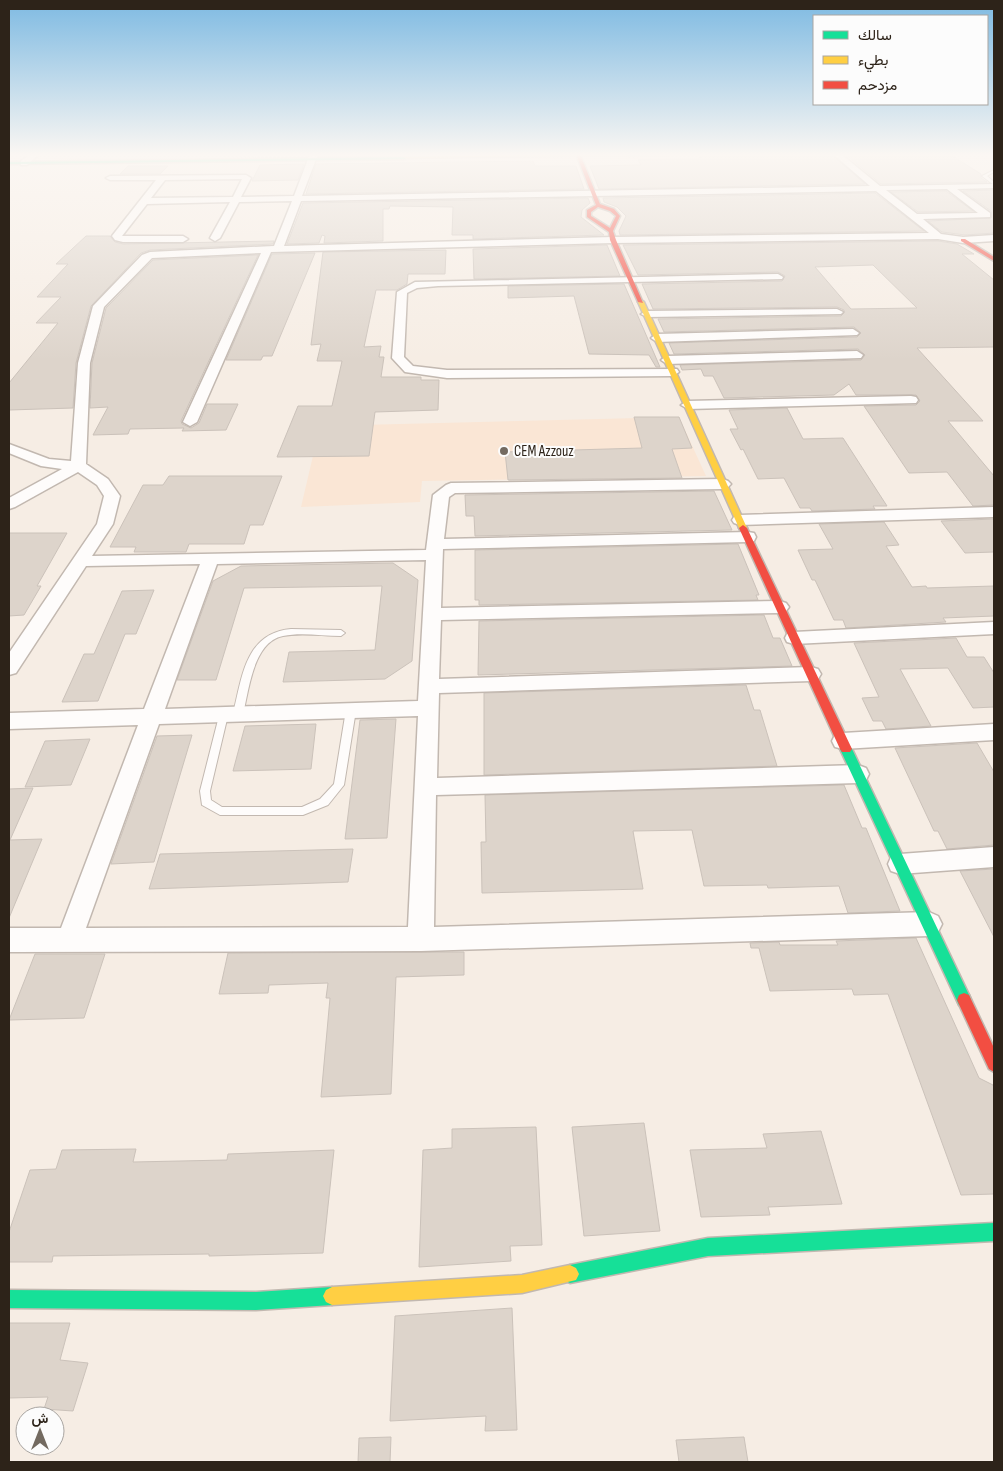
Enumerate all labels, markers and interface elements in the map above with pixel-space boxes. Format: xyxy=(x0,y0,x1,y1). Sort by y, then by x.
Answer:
legend xyxy=(813,15,988,105)
text: سالك xyxy=(858,26,892,45)
text: بطيء xyxy=(858,51,888,73)
text: مزدحم xyxy=(858,76,897,95)
place label: CEM Azzouz xyxy=(514,442,574,461)
marker: CEM Azzouz xyxy=(498,445,510,457)
north arrow xyxy=(15,1406,65,1456)
text: ش xyxy=(32,1410,49,1427)

